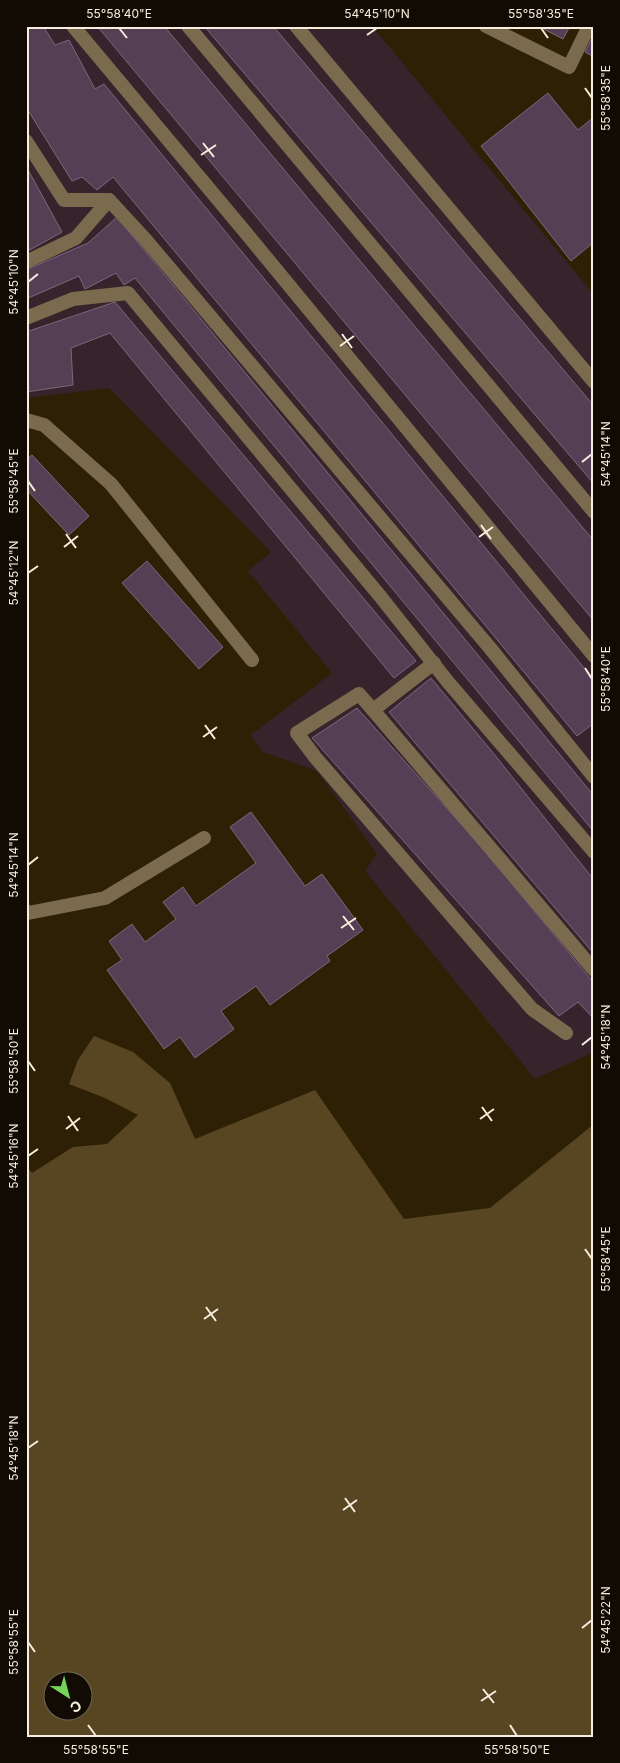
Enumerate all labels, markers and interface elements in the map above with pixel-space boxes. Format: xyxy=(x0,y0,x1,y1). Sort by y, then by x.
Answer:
text: 55°58'40"E xyxy=(86,6,152,21)
text: 54°45'10"N xyxy=(344,6,410,21)
text: 55°58'35"E xyxy=(508,6,574,21)
text: 55°58'35"E xyxy=(598,65,613,131)
text: 54°45'10"N xyxy=(6,249,21,315)
text: 54°45'14"N xyxy=(598,421,613,487)
text: 55°58'45"E xyxy=(6,448,21,514)
text: 54°45'12"N xyxy=(6,540,21,606)
text: 55°58'40"E xyxy=(598,646,613,712)
text: 54°45'14"N xyxy=(6,832,21,898)
text: 54°45'18"N xyxy=(598,1004,613,1070)
text: 55°58'50"E xyxy=(6,1028,21,1094)
text: 54°45'16"N xyxy=(6,1123,21,1189)
text: 55°58'45"E xyxy=(598,1226,613,1292)
text: 54°45'18"N xyxy=(6,1415,21,1481)
text: 54°45'22"N xyxy=(598,1586,613,1654)
text: 55°58'55"E xyxy=(6,1609,21,1675)
north arrow xyxy=(42,1670,92,1720)
text: С xyxy=(67,1697,85,1717)
text: 55°58'55"E xyxy=(63,1742,129,1757)
text: 55°58'50"E xyxy=(484,1742,550,1757)

